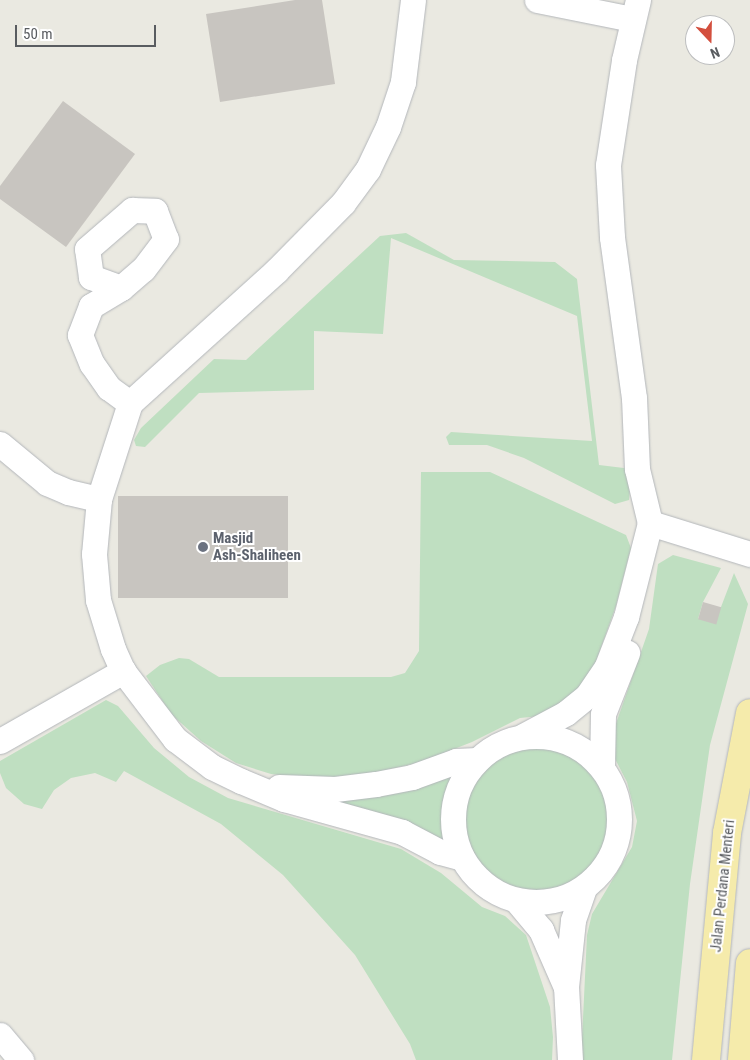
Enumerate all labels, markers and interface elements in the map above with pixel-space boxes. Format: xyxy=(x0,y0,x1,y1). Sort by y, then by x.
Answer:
scale bar xyxy=(18,15,159,47)
north arrow xyxy=(685,15,735,65)
text: 50 m xyxy=(23,25,53,43)
text: N xyxy=(708,44,722,62)
place label: Masjid Ash-Shaliheen xyxy=(213,529,301,564)
marker: Masjid Ash-Shaliheen xyxy=(197,541,209,553)
street label: Jalan Perdana Menteri xyxy=(707,819,739,953)

